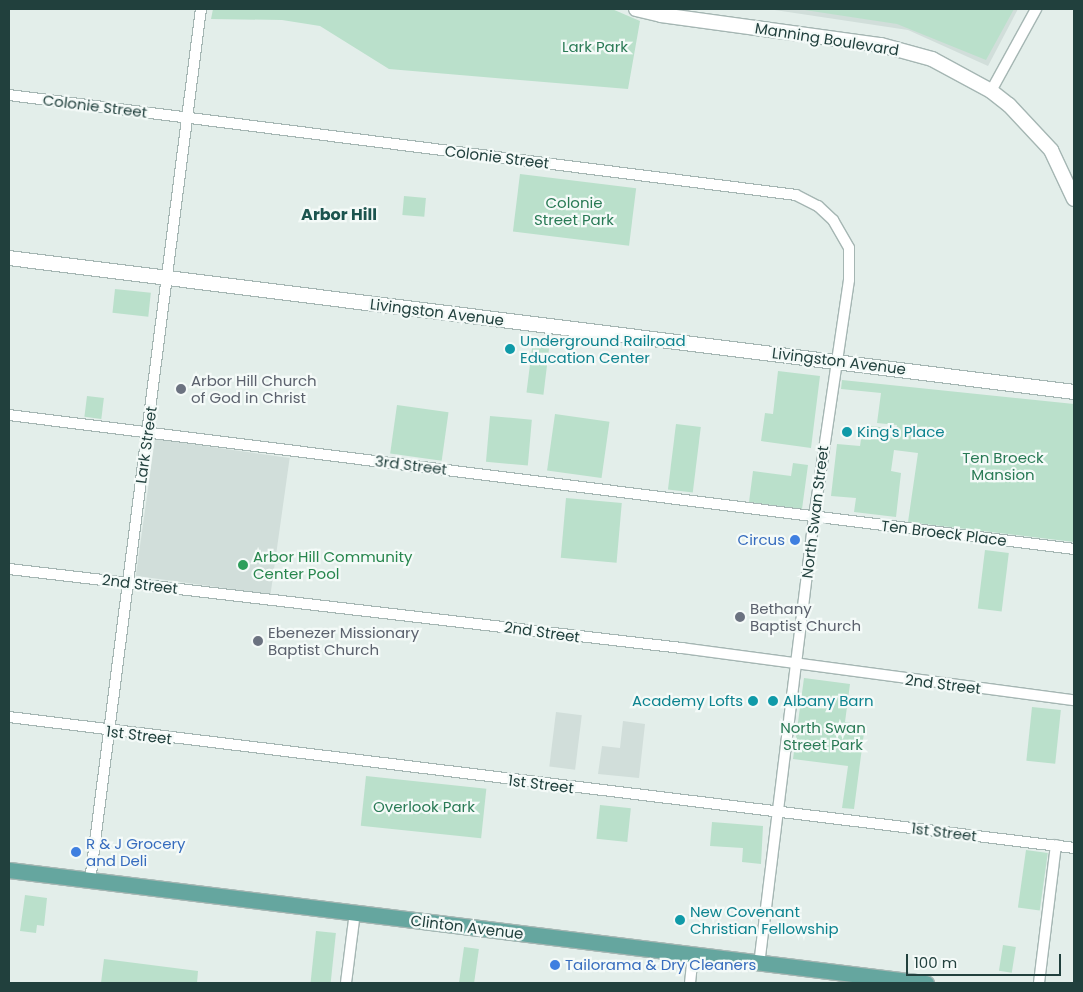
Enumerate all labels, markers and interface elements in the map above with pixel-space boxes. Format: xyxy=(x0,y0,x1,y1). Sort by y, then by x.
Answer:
street label: Manning Boulevard xyxy=(754,19,900,59)
park label: Lark Park xyxy=(562,38,628,56)
street label: Colonie Street xyxy=(42,91,148,121)
street label: Colonie Street xyxy=(444,142,550,172)
park label: Colonie Street Park xyxy=(534,193,614,228)
district label: Arbor Hill xyxy=(301,205,377,225)
street label: Livingston Avenue xyxy=(369,295,505,329)
place label: Underground Railroad Education Center xyxy=(520,331,686,366)
marker: Underground Railroad Education Center xyxy=(504,343,516,355)
street label: Livingston Avenue xyxy=(771,344,907,378)
place label: Arbor Hill Church of God in Christ xyxy=(191,371,317,406)
marker: Arbor Hill Church of God in Christ xyxy=(175,383,187,395)
street label: Lark Street xyxy=(132,405,160,485)
place label: King's Place xyxy=(857,423,945,441)
marker: King's Place xyxy=(841,426,853,438)
street label: North Swan Street xyxy=(798,445,832,579)
park label: Ten Broeck Mansion xyxy=(962,448,1044,483)
street label: 3rd Street xyxy=(374,452,448,478)
street label: Ten Broeck Place xyxy=(880,516,1008,550)
place label: Circus xyxy=(738,531,785,549)
marker: Circus xyxy=(789,534,801,546)
place label: Arbor Hill Community Center Pool xyxy=(253,547,412,582)
marker: Arbor Hill Community Center Pool xyxy=(237,559,249,571)
street label: 2nd Street xyxy=(101,570,179,598)
place label: Bethany Baptist Church xyxy=(750,599,861,634)
marker: Bethany Baptist Church xyxy=(734,611,746,623)
street label: 2nd Street xyxy=(503,618,581,646)
place label: Ebenezer Missionary Baptist Church xyxy=(268,623,419,658)
marker: Ebenezer Missionary Baptist Church xyxy=(252,635,264,647)
street label: 2nd Street xyxy=(904,670,982,698)
place label: Academy Lofts xyxy=(632,692,743,710)
place label: Albany Barn xyxy=(783,692,874,710)
marker: Academy Lofts xyxy=(747,695,759,707)
marker: Albany Barn xyxy=(767,695,779,707)
park label: North Swan Street Park xyxy=(780,718,866,753)
street label: 1st Street xyxy=(105,722,173,748)
street label: 1st Street xyxy=(507,771,575,797)
park label: Overlook Park xyxy=(373,798,475,816)
street label: 1st Street xyxy=(910,819,978,845)
place label: R & J Grocery and Deli xyxy=(86,834,185,869)
marker: R & J Grocery and Deli xyxy=(70,846,82,858)
place label: New Covenant Christian Fellowship xyxy=(690,902,839,937)
street label: Clinton Avenue xyxy=(410,911,524,943)
marker: New Covenant Christian Fellowship xyxy=(674,914,686,926)
scale bar xyxy=(908,944,1063,976)
text: 100 m xyxy=(914,952,957,973)
place label: Tailorama & Dry Cleaners xyxy=(565,956,756,974)
marker: Tailorama & Dry Cleaners xyxy=(549,959,561,971)

